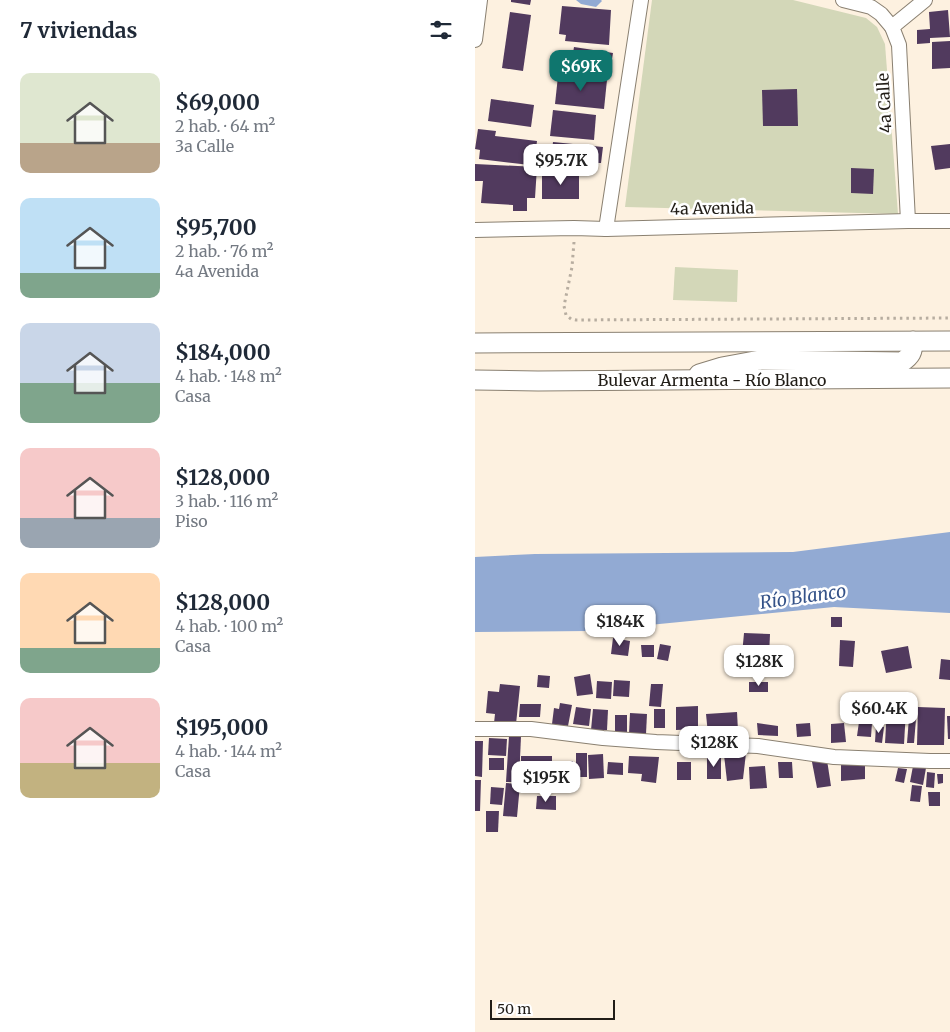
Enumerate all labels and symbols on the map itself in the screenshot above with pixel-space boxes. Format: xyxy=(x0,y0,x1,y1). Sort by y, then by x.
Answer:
pin: $69K xyxy=(551,49,611,92)
street label: 4a Calle xyxy=(872,73,896,133)
pin: $95.7K xyxy=(520,144,602,186)
street label: 4a Avenida xyxy=(670,197,755,219)
street label: Bulevar Armenta - Río Blanco xyxy=(598,370,826,390)
water label: Río Blanco xyxy=(758,579,848,614)
pin: $184K xyxy=(585,604,655,647)
pin: $128K xyxy=(724,644,794,687)
pin: $60.4K xyxy=(838,692,920,734)
pin: $128K xyxy=(679,726,749,768)
pin: $195K xyxy=(511,760,581,803)
scale bar xyxy=(490,997,615,1020)

